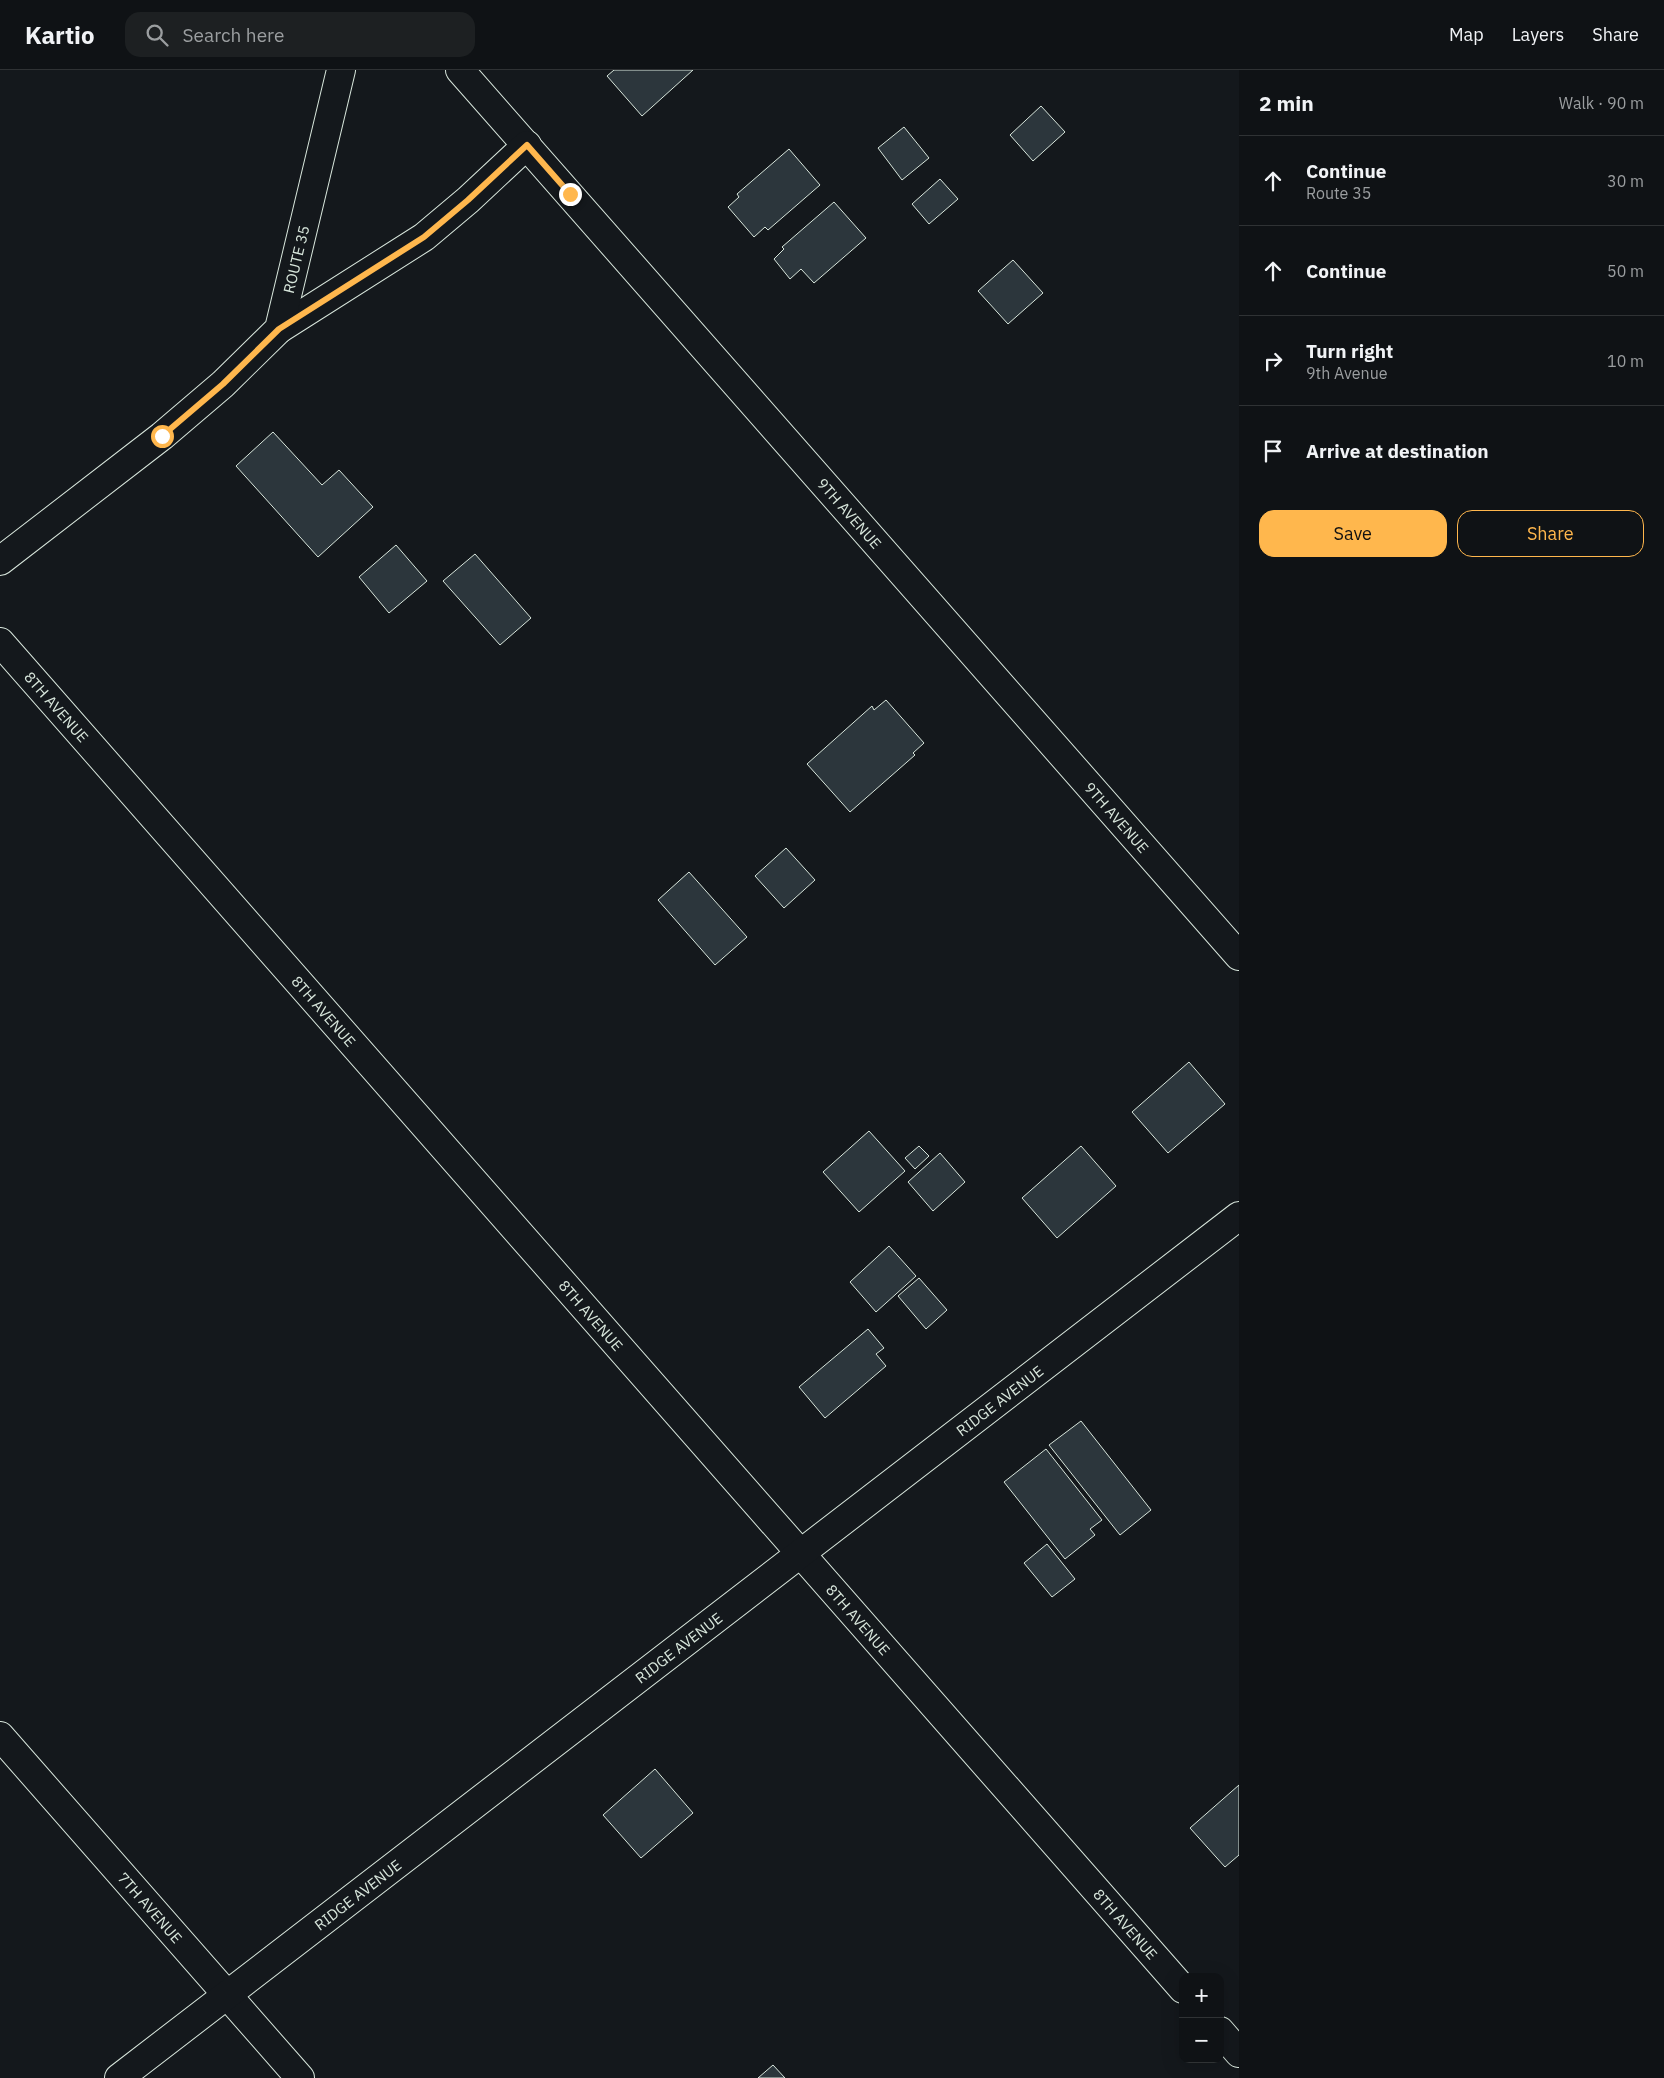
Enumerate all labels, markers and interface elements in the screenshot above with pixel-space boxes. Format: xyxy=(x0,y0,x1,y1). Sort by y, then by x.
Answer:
search box xyxy=(125,12,475,57)
text: Kartio xyxy=(25,19,95,51)
icon: search xyxy=(143,21,171,49)
text: Search here xyxy=(183,23,284,47)
text: Map xyxy=(1449,23,1484,46)
text: Layers xyxy=(1512,23,1564,46)
text: Share xyxy=(1592,23,1639,46)
text: 2 min xyxy=(1259,89,1314,117)
text: Walk · 90 m xyxy=(1559,93,1644,113)
text: Continue xyxy=(1306,159,1386,183)
icon: ahead xyxy=(1259,167,1287,195)
text: 30 m xyxy=(1607,171,1644,191)
route end xyxy=(559,183,582,206)
text: Route 35 xyxy=(1306,183,1371,203)
street label: ROUTE 35 xyxy=(278,223,313,295)
icon: ahead xyxy=(1259,257,1287,285)
text: Continue xyxy=(1306,259,1386,283)
text: 50 m xyxy=(1607,261,1644,281)
text: Turn right xyxy=(1306,339,1393,363)
icon: right xyxy=(1259,347,1287,375)
text: 10 m xyxy=(1607,351,1644,371)
text: 9th Avenue xyxy=(1306,363,1388,383)
route start xyxy=(151,425,174,448)
icon: arrive xyxy=(1259,437,1287,465)
text: Arrive at destination xyxy=(1306,439,1489,463)
street label: 9TH AVENUE xyxy=(813,474,886,552)
button: Save xyxy=(1259,510,1447,557)
button: Share xyxy=(1457,510,1644,557)
street label: 8TH AVENUE xyxy=(21,667,93,746)
street label: 9TH AVENUE xyxy=(1081,778,1153,857)
street label: 8TH AVENUE xyxy=(288,972,360,1050)
street label: 8TH AVENUE xyxy=(555,1276,627,1355)
street label: RIDGE AVENUE xyxy=(952,1361,1047,1440)
street label: 8TH AVENUE xyxy=(822,1580,895,1659)
street label: RIDGE AVENUE xyxy=(631,1608,726,1687)
street label: RIDGE AVENUE xyxy=(310,1855,405,1934)
street label: 7TH AVENUE xyxy=(114,1868,187,1947)
street label: 8TH AVENUE xyxy=(1090,1884,1162,1963)
map controls xyxy=(1179,1973,1224,2063)
button: + xyxy=(1179,1973,1224,2018)
button: − xyxy=(1179,2018,1224,2063)

